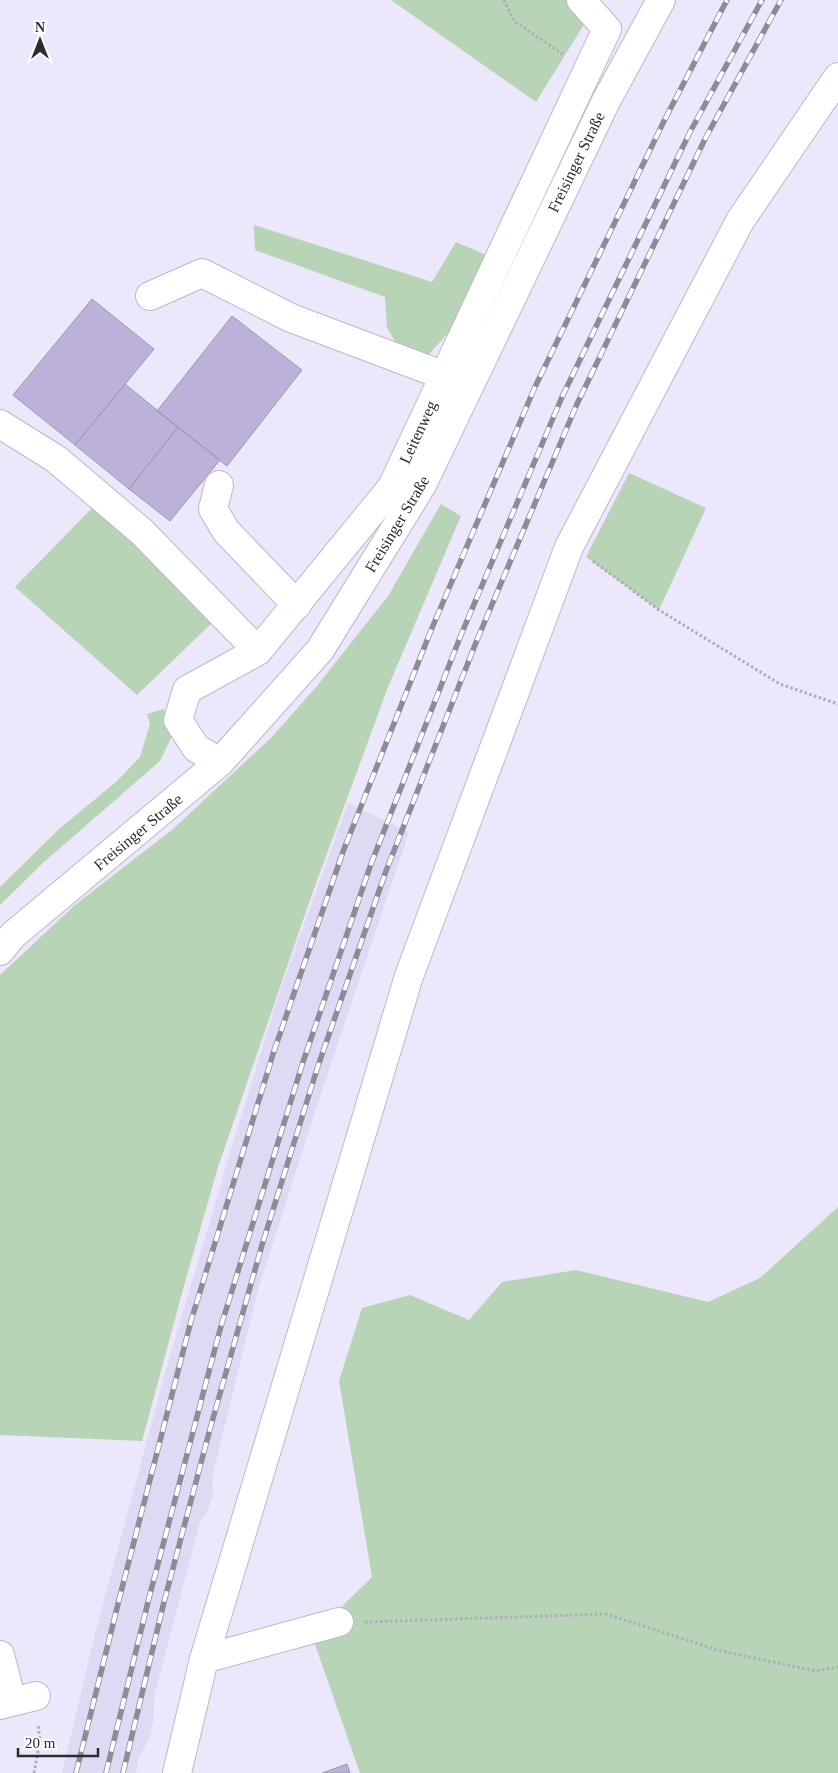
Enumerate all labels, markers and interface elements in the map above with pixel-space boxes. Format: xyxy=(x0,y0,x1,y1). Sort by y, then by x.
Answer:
north arrow xyxy=(15,15,65,65)
text: N xyxy=(35,20,45,35)
street label: Freisinger Straße xyxy=(544,109,609,215)
street label: Leitenweg xyxy=(396,398,441,467)
street label: Freisinger Straße xyxy=(361,473,433,576)
street label: Freisinger Straße xyxy=(90,790,186,875)
scale bar xyxy=(18,1726,98,1758)
text: 20 m xyxy=(25,1735,56,1751)

